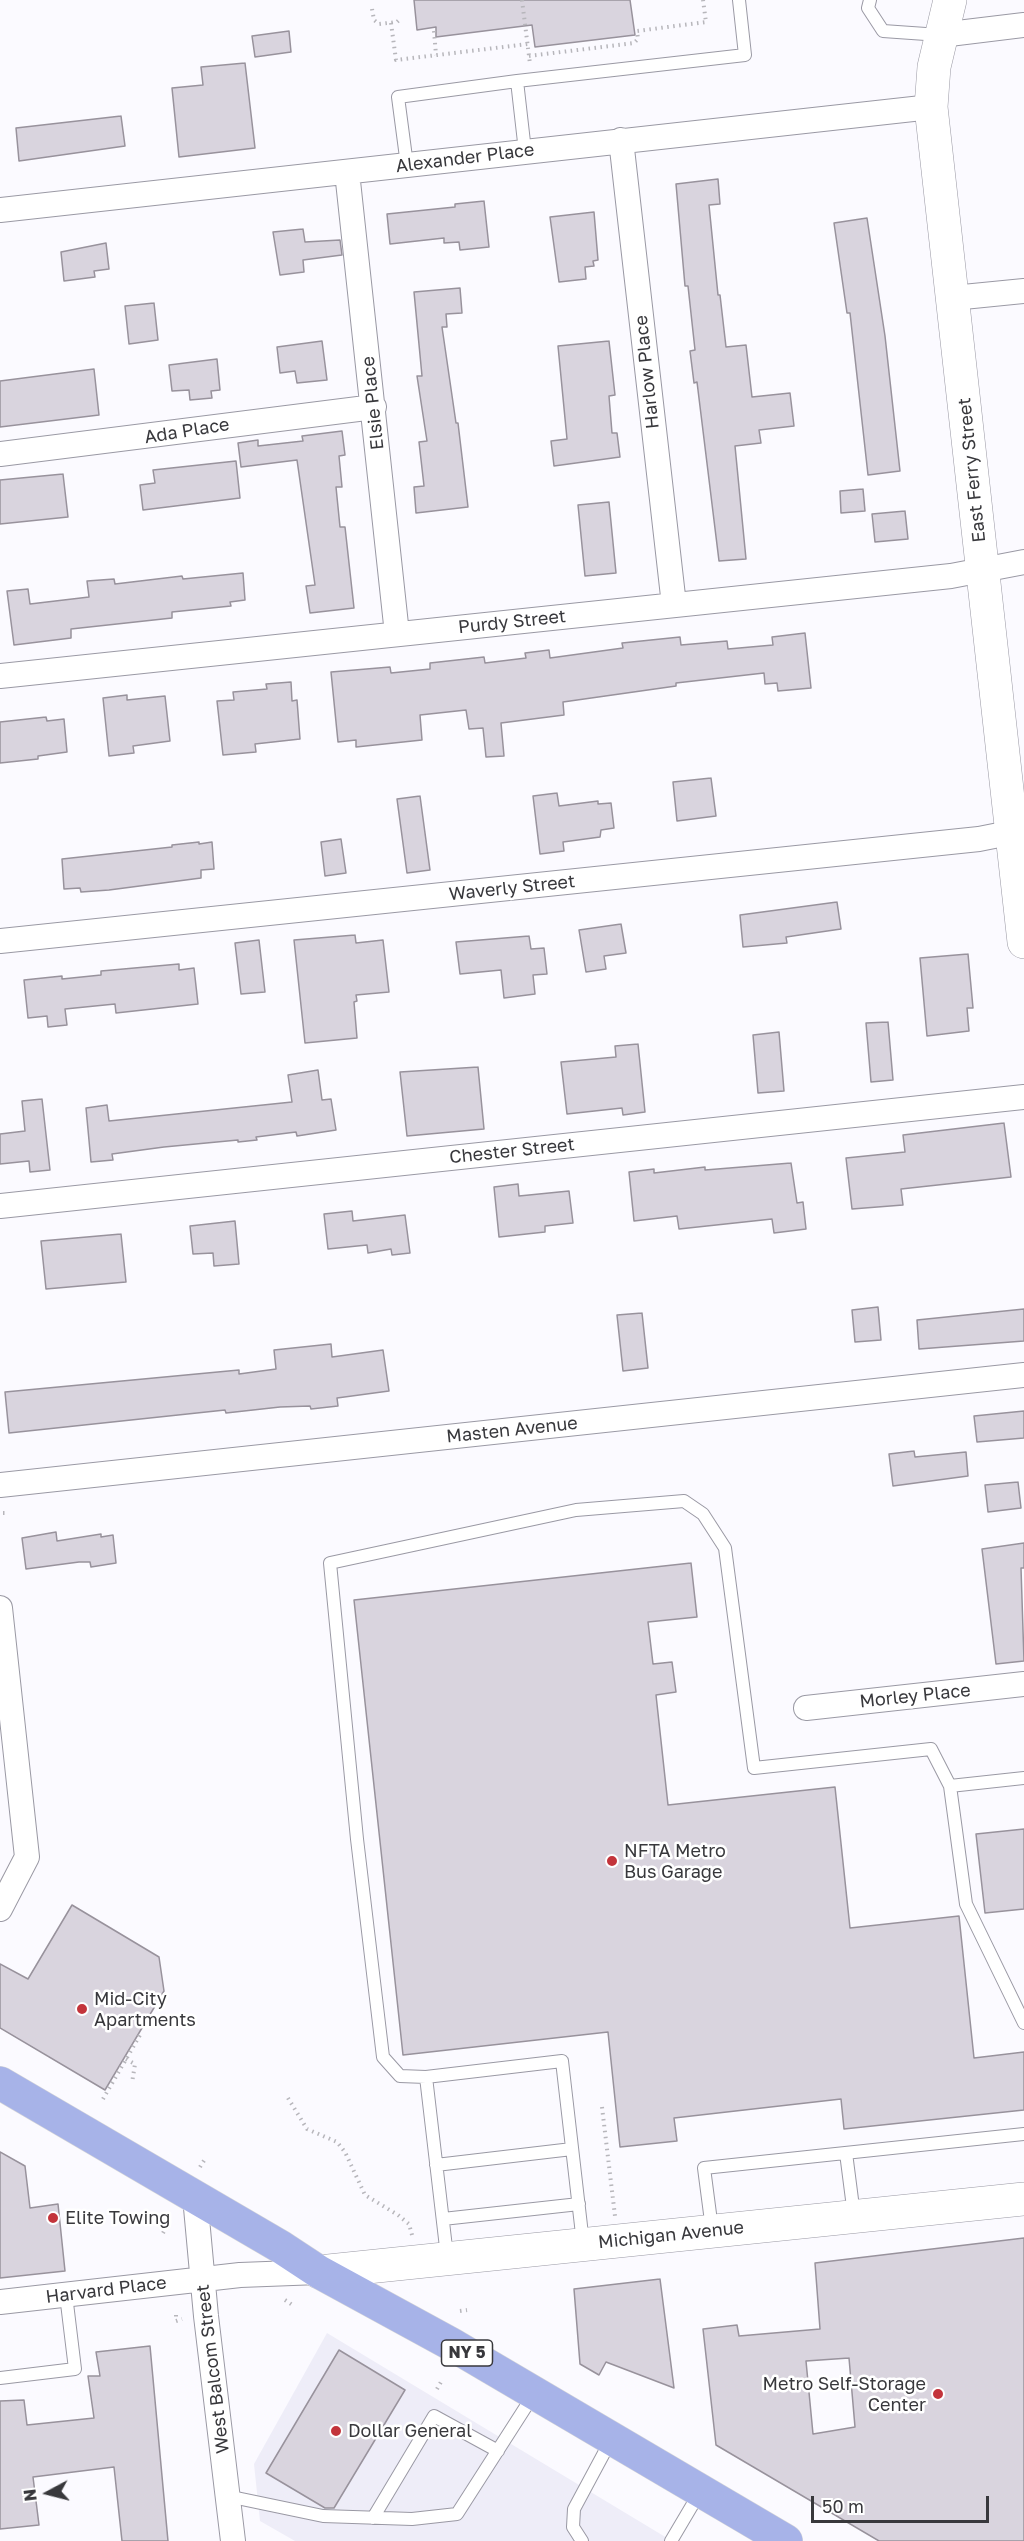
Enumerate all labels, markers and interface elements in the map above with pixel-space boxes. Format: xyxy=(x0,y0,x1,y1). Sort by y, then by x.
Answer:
street label: Alexander Place xyxy=(395,139,535,177)
street label: Harlow Place xyxy=(630,314,664,430)
street label: Elsie Place xyxy=(357,355,389,451)
street label: East Ferry Street xyxy=(954,396,990,544)
street label: Ada Place xyxy=(143,414,231,448)
street label: Purdy Street xyxy=(457,606,567,638)
street label: Waverly Street xyxy=(448,871,576,905)
street label: Chester Street xyxy=(448,1134,576,1168)
street label: Masten Avenue xyxy=(445,1412,579,1448)
street label: Morley Place xyxy=(858,1679,972,1713)
place label: NFTA Metro Bus Garage xyxy=(624,1840,726,1882)
marker: NFTA Metro Bus Garage xyxy=(605,1854,619,1868)
place label: Mid-City Apartments xyxy=(94,1988,196,2030)
marker: Mid-City Apartments xyxy=(75,2002,89,2016)
place label: Elite Towing xyxy=(65,2207,170,2229)
marker: Elite Towing xyxy=(46,2211,60,2225)
street label: Michigan Avenue xyxy=(597,2217,745,2253)
street label: Harvard Place xyxy=(44,2272,168,2308)
street label: West Balcom Street xyxy=(192,2283,234,2455)
road number: NY 5 xyxy=(442,2340,492,2366)
place label: Metro Self-Storage Center xyxy=(762,2373,926,2416)
marker: Metro Self-Storage Center xyxy=(931,2387,945,2401)
place label: Dollar General xyxy=(348,2420,472,2442)
marker: Dollar General xyxy=(329,2424,343,2438)
north arrow xyxy=(18,2463,78,2523)
scale bar xyxy=(814,2484,992,2522)
text: N xyxy=(19,2488,41,2502)
text: 50 m xyxy=(822,2495,864,2517)

